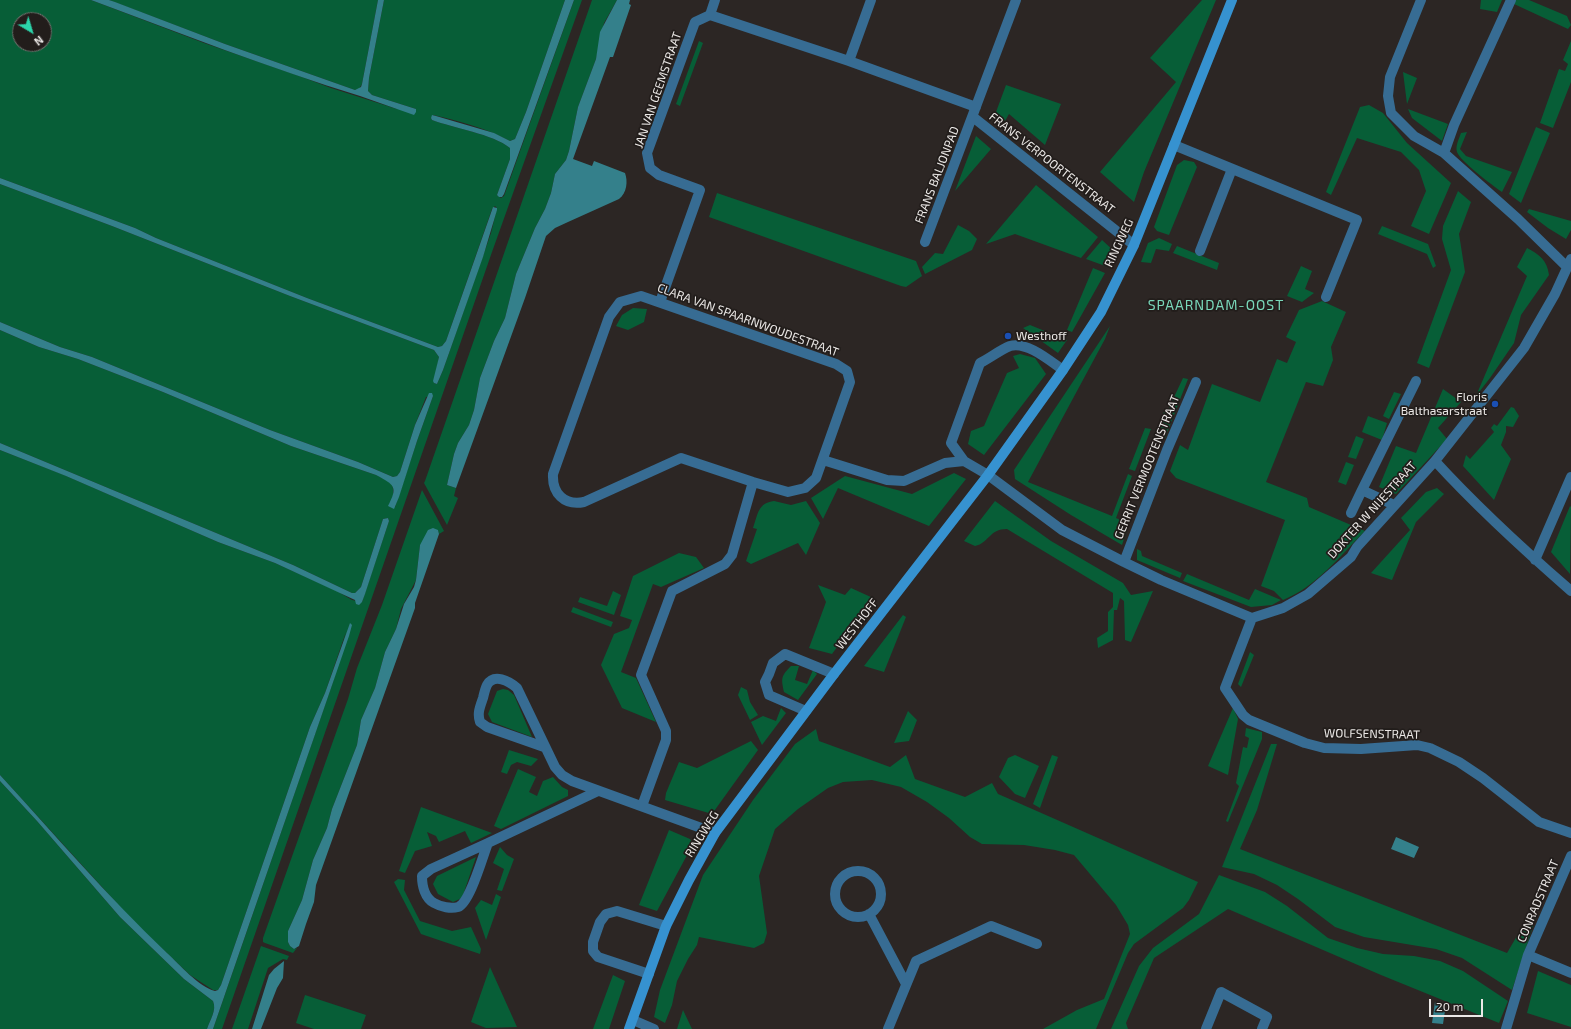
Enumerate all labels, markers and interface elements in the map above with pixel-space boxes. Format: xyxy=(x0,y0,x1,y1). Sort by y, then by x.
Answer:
north arrow xyxy=(12,12,52,52)
street label: JAN VAN GEEMSTRAAT xyxy=(631,30,685,150)
text: N xyxy=(32,33,46,49)
street label: FRANS VERPOORTENSTRAAT xyxy=(986,109,1118,217)
street label: FRANS BALJONPAD xyxy=(912,124,962,226)
street label: RINGWEG xyxy=(1101,216,1137,270)
street label: CLARA VAN SPAARNWOUDESTRAAT xyxy=(655,280,841,360)
district label: SPAARNDAM-OOST xyxy=(1148,297,1284,313)
place label: Westhoff xyxy=(1016,329,1067,343)
marker: Westhoff xyxy=(1003,331,1013,341)
place label: Floris Balthasarstraat xyxy=(1401,390,1487,418)
street label: GERRIT VERMOOTENSTRAAT xyxy=(1111,393,1183,541)
marker: Floris Balthasarstraat xyxy=(1490,399,1500,409)
street label: DOKTER W NIJESTRAAT xyxy=(1325,459,1419,561)
street label: WESTHOFF xyxy=(833,596,881,652)
street label: WOLFSENSTRAAT xyxy=(1324,726,1420,742)
street label: RINGWEG xyxy=(682,808,722,860)
street label: CONRADSTRAAT xyxy=(1514,858,1562,944)
scale bar xyxy=(1431,991,1485,1017)
text: 20 m xyxy=(1436,999,1463,1013)

